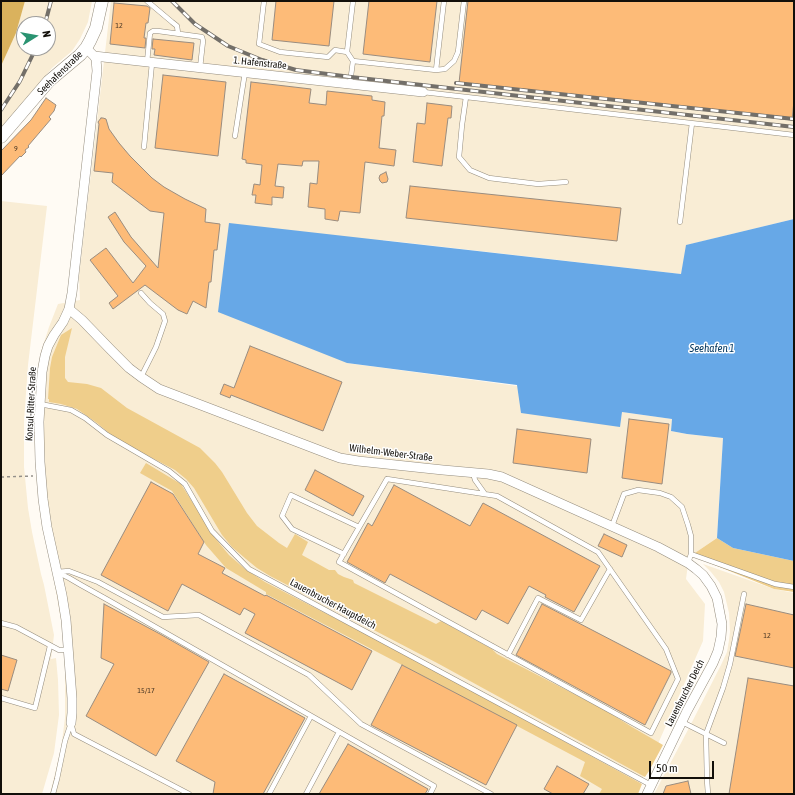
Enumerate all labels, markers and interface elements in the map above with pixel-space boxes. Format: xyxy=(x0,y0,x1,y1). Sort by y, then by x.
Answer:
north arrow xyxy=(16,16,56,56)
house number: 12 xyxy=(115,20,123,30)
text: N xyxy=(40,30,53,38)
street label: Seehafenstraße xyxy=(35,49,85,97)
street label: 1. Hafenstraße xyxy=(233,54,287,72)
house number: 9 xyxy=(14,143,18,153)
water label: Seehafen 1 xyxy=(690,342,734,356)
street label: Konsul-Ritter-Straße xyxy=(23,367,39,441)
street label: Wilhelm-Weber-Straße xyxy=(349,442,433,464)
street label: Lauenbrucher Hauptdeich xyxy=(288,576,378,632)
house number: 12 xyxy=(763,630,771,640)
street label: Lauenbrucher Deich xyxy=(663,657,707,729)
house number: 15/17 xyxy=(137,685,155,695)
scale bar xyxy=(651,753,716,779)
text: 50 m xyxy=(656,761,678,775)

